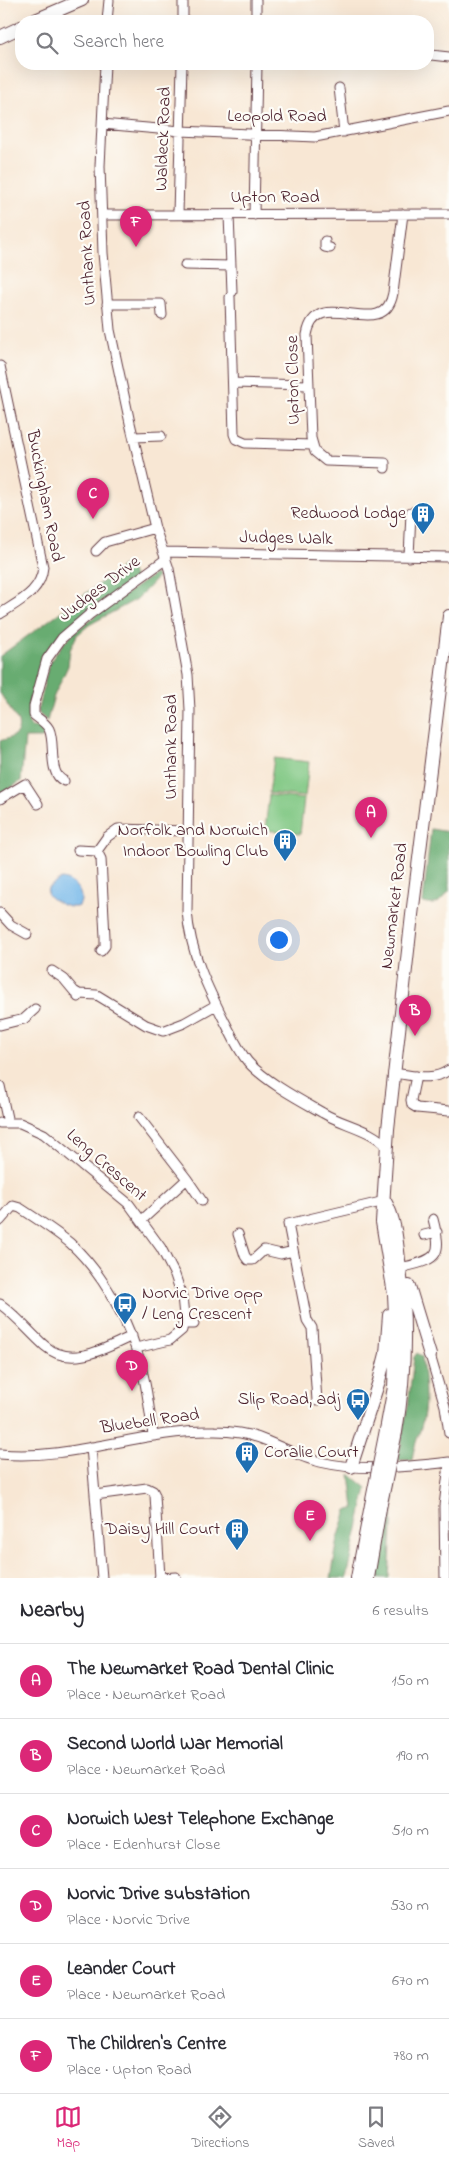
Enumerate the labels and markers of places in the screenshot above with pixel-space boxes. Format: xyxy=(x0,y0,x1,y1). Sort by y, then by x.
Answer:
pin: F xyxy=(120,206,152,247)
pin: C xyxy=(77,478,109,519)
place label: Redwood Lodge xyxy=(291,501,407,528)
building icon: Redwood Lodge xyxy=(410,501,436,535)
pin: A xyxy=(355,797,387,838)
place label: Norfolk and Norwich Indoor Bowling Club xyxy=(118,818,268,866)
building icon: Norfolk and Norwich Indoor Bowling Club xyxy=(272,828,298,862)
pin: B xyxy=(399,995,431,1036)
place label: Norvic Drive opp / Leng Crescent xyxy=(142,1281,263,1329)
bus stop icon: Norvic Drive opp / Leng Crescent xyxy=(112,1291,138,1325)
pin: D xyxy=(116,1350,148,1391)
place label: Slip Road, adj xyxy=(238,1387,340,1413)
bus stop icon: Slip Road, adj xyxy=(345,1387,371,1421)
building icon: Coralie Court xyxy=(234,1440,260,1474)
place label: Coralie Court xyxy=(264,1440,358,1466)
pin: E xyxy=(294,1500,326,1541)
place label: Daisy Hill Court xyxy=(104,1517,220,1543)
building icon: Daisy Hill Court xyxy=(224,1517,250,1551)

